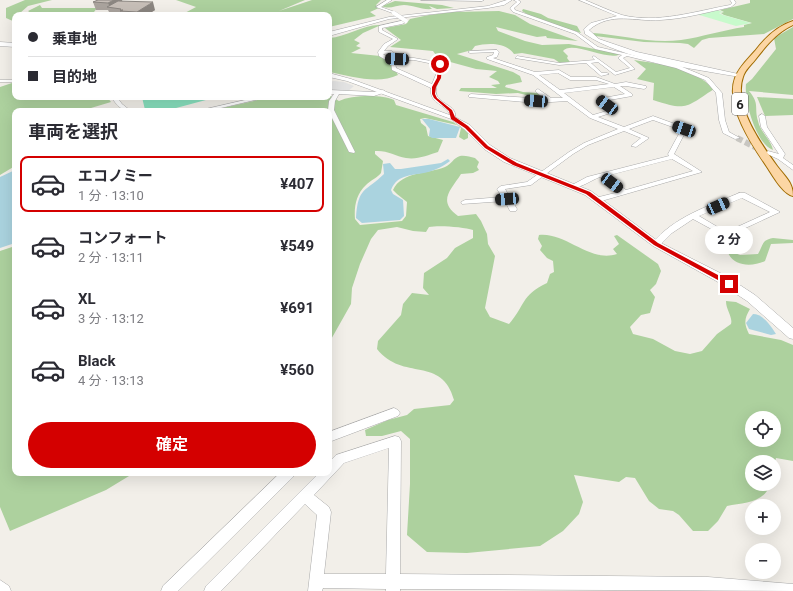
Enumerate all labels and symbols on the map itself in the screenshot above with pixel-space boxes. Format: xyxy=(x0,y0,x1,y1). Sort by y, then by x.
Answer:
car xyxy=(385,52,409,66)
route start xyxy=(431,55,449,73)
car xyxy=(594,93,620,117)
road number: 6 xyxy=(732,93,748,115)
car xyxy=(524,94,548,108)
car xyxy=(671,119,697,139)
car xyxy=(599,171,625,195)
car xyxy=(495,192,519,206)
car xyxy=(705,196,731,216)
callout: 2 分 xyxy=(705,226,753,254)
route end xyxy=(720,275,738,293)

